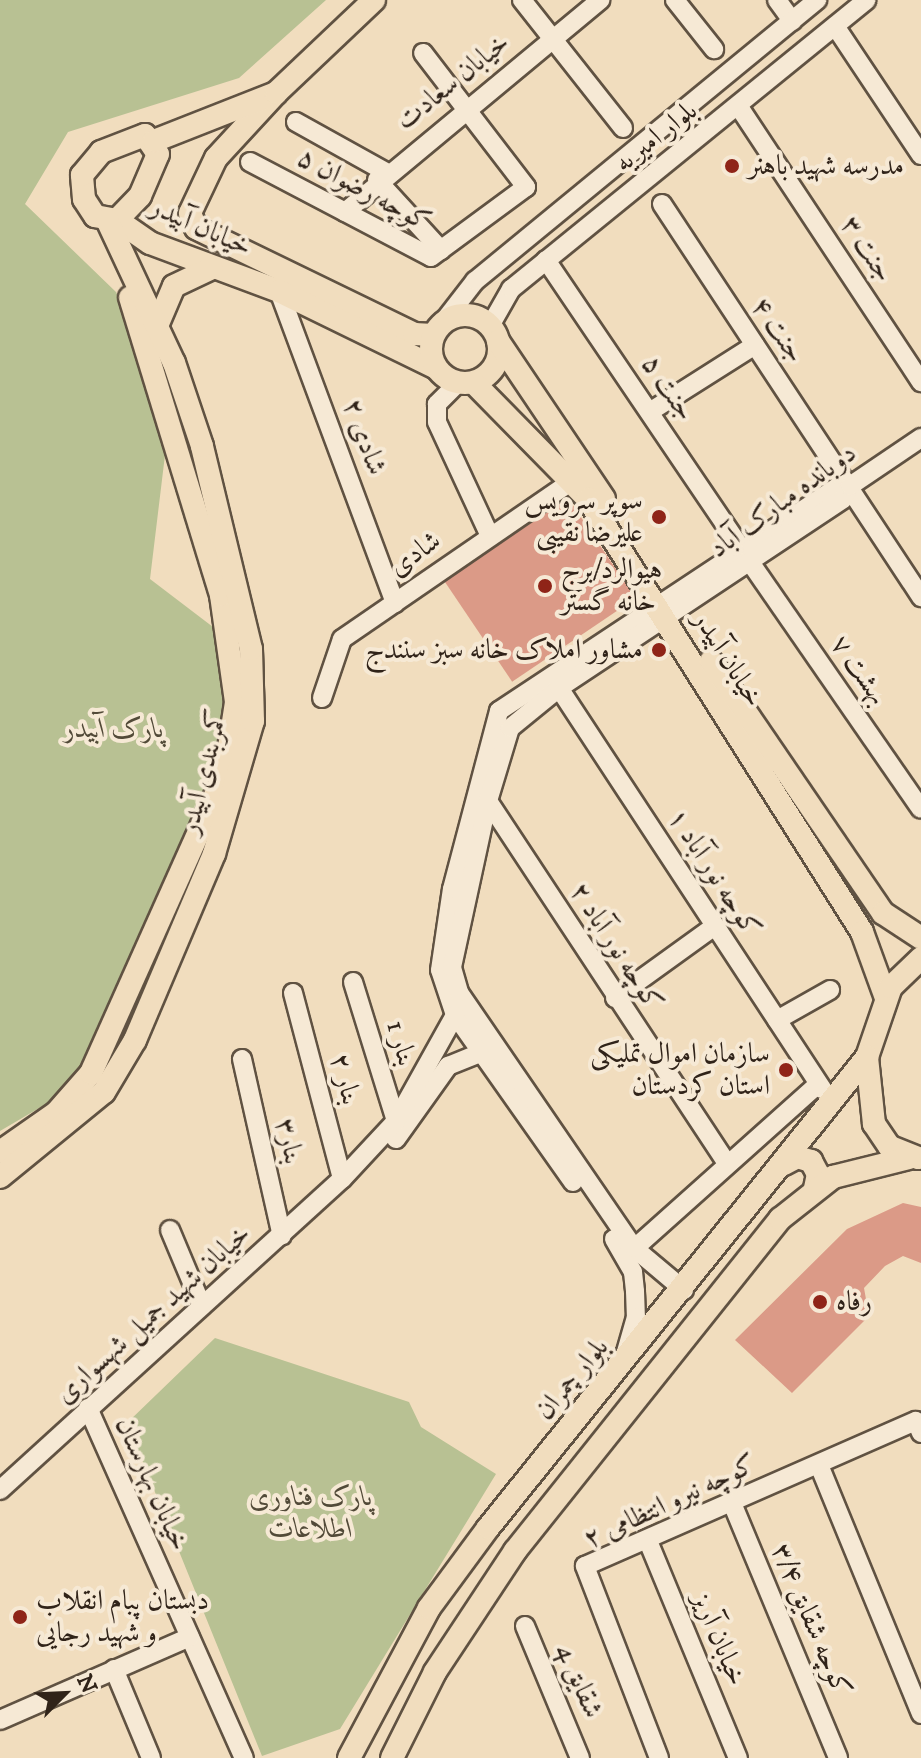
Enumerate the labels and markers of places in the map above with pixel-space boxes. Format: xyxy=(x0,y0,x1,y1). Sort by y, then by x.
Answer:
place label: مدرسه شهید باهنر xyxy=(748,149,904,183)
marker: مدرسه شهید باهنر xyxy=(723,157,741,175)
place label: سوپر سرویس علیرضا نقیبی xyxy=(524,484,643,550)
marker: سوپر سرویس علیرضا نقیبی xyxy=(650,508,668,526)
place label: هیوالرد/برج خانه گستر xyxy=(561,553,662,619)
marker: هیوالرد/برج خانه گستر xyxy=(536,577,554,595)
place label: مشاور املاک خانه سبز سنندج xyxy=(365,633,643,667)
marker: مشاور املاک خانه سبز سنندج xyxy=(650,641,668,659)
place label: سازمان اموال تملیکی استان کردستان xyxy=(590,1037,770,1103)
marker: سازمان اموال تملیکی استان کردستان xyxy=(777,1061,795,1079)
place label: رفاه xyxy=(836,1285,872,1319)
marker: رفاه xyxy=(811,1293,829,1311)
place label: دبستان پبام انقلاب و شهید رجایی xyxy=(36,1584,209,1650)
marker: دبستان پبام انقلاب و شهید رجایی xyxy=(11,1608,29,1626)

